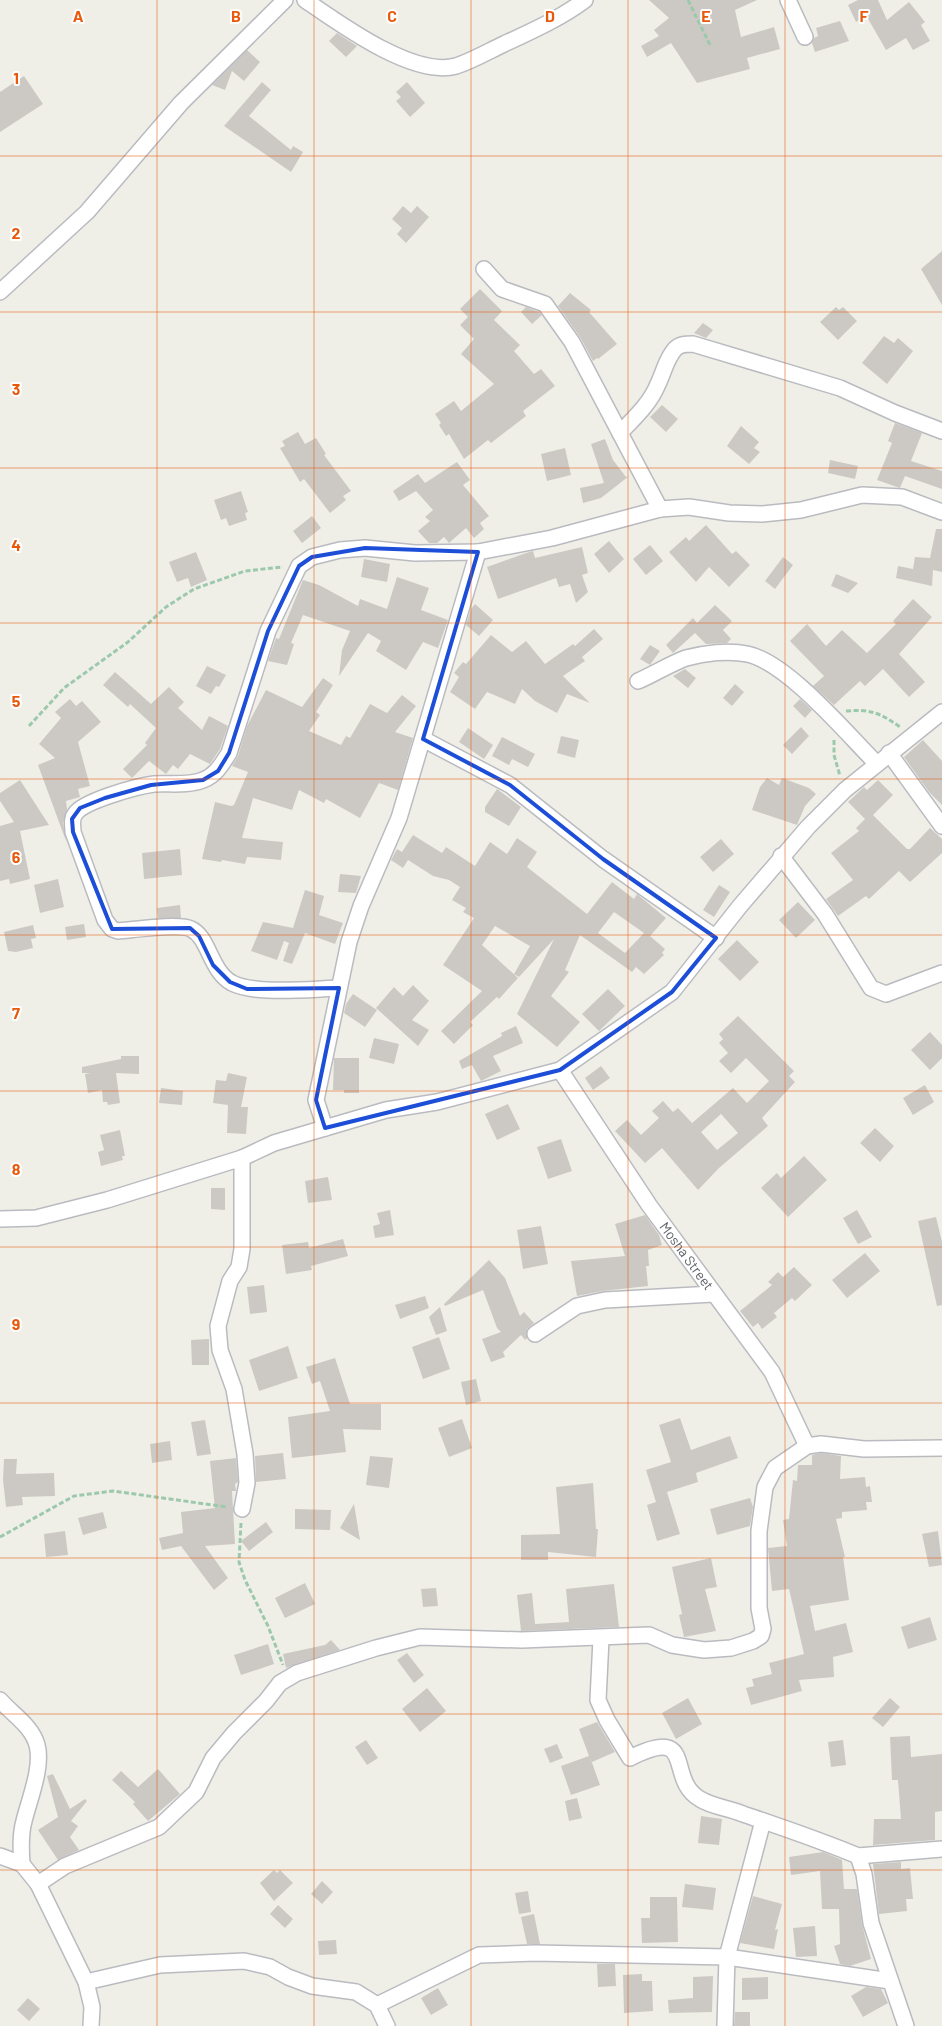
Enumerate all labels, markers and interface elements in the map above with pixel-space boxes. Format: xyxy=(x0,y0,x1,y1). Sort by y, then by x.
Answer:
text: A xyxy=(73,6,84,25)
text: B xyxy=(231,6,241,25)
text: C xyxy=(387,6,397,25)
text: D xyxy=(545,6,555,25)
text: E xyxy=(701,6,711,25)
text: F xyxy=(860,6,869,25)
text: 1 xyxy=(13,68,19,87)
text: 2 xyxy=(12,223,21,242)
text: 3 xyxy=(12,379,20,398)
text: 4 xyxy=(11,535,21,554)
text: 5 xyxy=(12,691,21,710)
text: 6 xyxy=(12,847,21,866)
text: 7 xyxy=(12,1003,20,1022)
text: 8 xyxy=(12,1159,21,1178)
street label: Mosha Street xyxy=(656,1218,718,1293)
text: 9 xyxy=(12,1314,20,1333)

